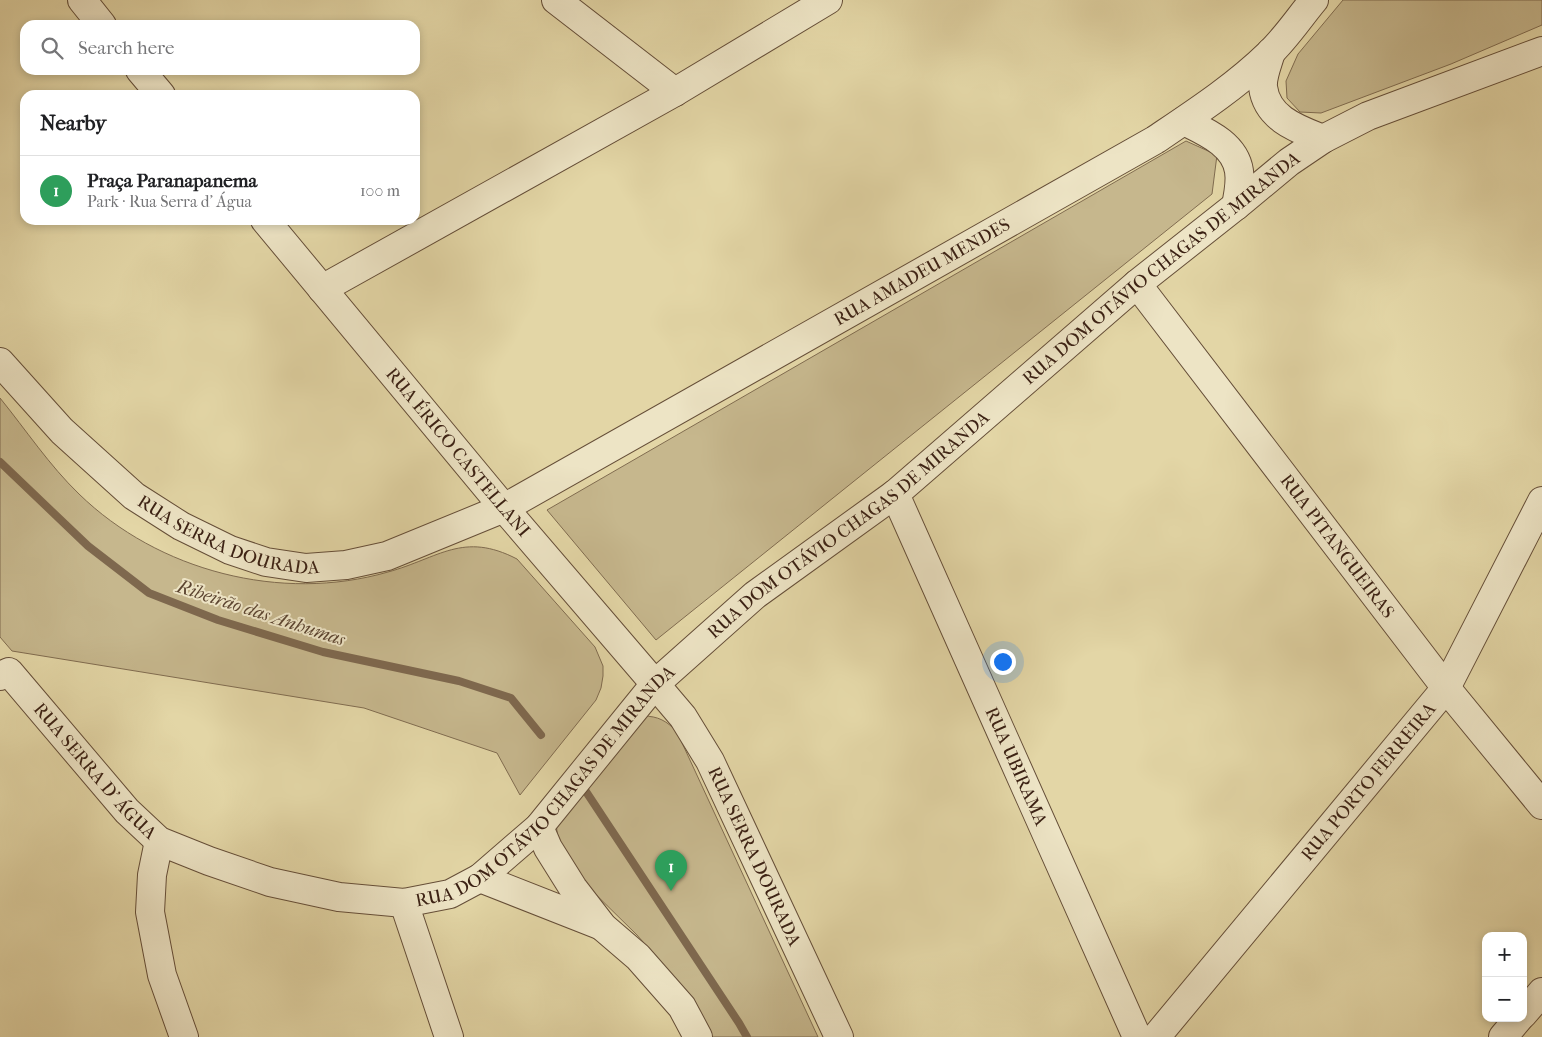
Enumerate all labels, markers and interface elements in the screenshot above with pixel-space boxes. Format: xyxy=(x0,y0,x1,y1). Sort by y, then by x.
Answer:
search box xyxy=(20,20,420,75)
icon: search xyxy=(38,34,66,62)
text: Search here xyxy=(78,37,174,59)
text: Nearby xyxy=(40,111,106,135)
street label: RUA DOM OTÁVIO CHAGAS DE MIRANDA xyxy=(1018,147,1304,389)
text: Praça Paranapanema xyxy=(87,170,257,192)
text: 1 xyxy=(53,181,59,200)
text: 100 m xyxy=(360,181,400,200)
text: Park · Rua Serra d' Água xyxy=(87,192,252,211)
street label: RUA AMADEU MENDES xyxy=(830,214,1014,330)
street label: RUA ÉRICO CASTELLANI xyxy=(382,363,535,541)
street label: RUA DOM OTÁVIO CHAGAS DE MIRANDA xyxy=(703,406,994,643)
street label: RUA PITANGUEIRAS xyxy=(1276,470,1399,622)
street label: RUA SERRA DOURADA xyxy=(134,491,320,579)
water label: Ribeirão das Anhumas xyxy=(172,575,349,651)
your location xyxy=(990,649,1016,675)
street label: RUA DOM OTÁVIO CHAGAS DE MIRANDA xyxy=(414,661,679,911)
street label: RUA SERRA D' ÁGUA xyxy=(29,698,161,844)
street label: RUA PORTO FERREIRA xyxy=(1296,698,1440,865)
street label: RUA UBIRAMA xyxy=(981,704,1052,829)
street label: RUA SERRA DOURADA xyxy=(704,763,806,949)
pin: 1 xyxy=(655,850,687,891)
map controls xyxy=(1482,932,1527,1022)
button: + xyxy=(1482,932,1527,977)
button: − xyxy=(1482,977,1527,1022)

